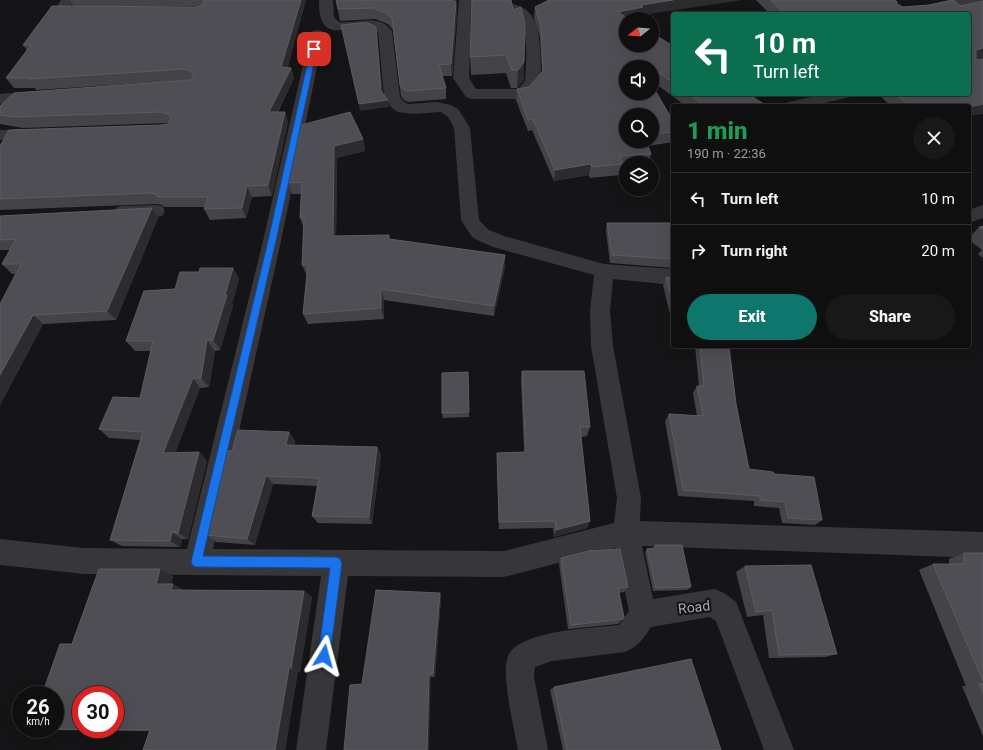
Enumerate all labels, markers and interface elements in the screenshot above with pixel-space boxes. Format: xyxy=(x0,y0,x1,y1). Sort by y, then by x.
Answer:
north arrow xyxy=(619,12,659,52)
map controls xyxy=(619,12,659,196)
text: 10 m xyxy=(753,27,816,60)
icon: left xyxy=(687,28,739,80)
pin xyxy=(297,32,331,66)
icon: arrive xyxy=(303,38,325,60)
button: sound xyxy=(619,60,659,100)
text: Turn left xyxy=(753,61,819,82)
button: search xyxy=(619,108,659,148)
text: 1 min xyxy=(687,117,748,145)
button: close xyxy=(913,117,955,159)
text: 190 m · 22:36 xyxy=(687,146,766,161)
button: layers xyxy=(619,156,659,196)
icon: left xyxy=(687,188,709,210)
text: Turn left xyxy=(721,190,778,208)
text: 10 m xyxy=(921,190,955,208)
icon: right xyxy=(687,240,709,262)
text: Turn right xyxy=(721,242,787,260)
text: 20 m xyxy=(921,242,955,260)
button: Exit xyxy=(687,294,817,340)
button: Share xyxy=(825,294,955,340)
street label: Road xyxy=(677,597,711,617)
position arrow xyxy=(303,635,345,677)
speed limit sign: 30 xyxy=(72,686,124,738)
text: 26 xyxy=(27,695,49,719)
text: km/h xyxy=(26,716,50,727)

